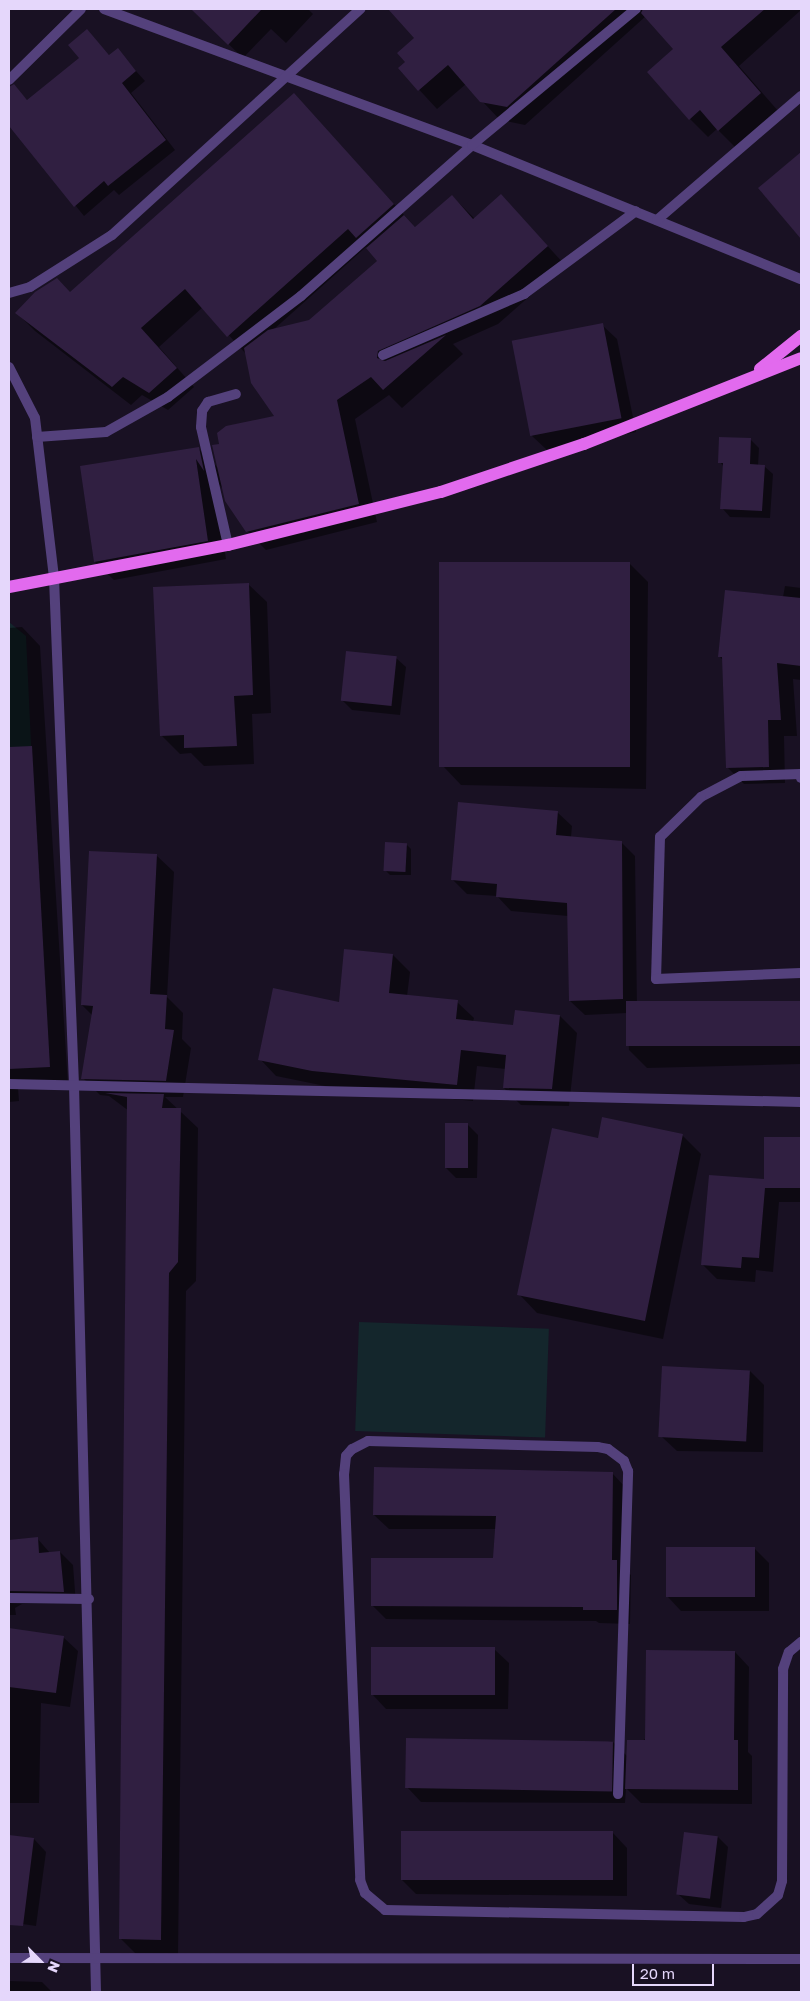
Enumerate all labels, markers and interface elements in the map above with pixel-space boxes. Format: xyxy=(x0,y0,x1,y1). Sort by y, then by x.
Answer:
north arrow xyxy=(15,1936,65,1986)
scale bar xyxy=(635,1954,718,1986)
text: N xyxy=(44,1959,64,1975)
text: 20 m xyxy=(640,1964,675,1982)

